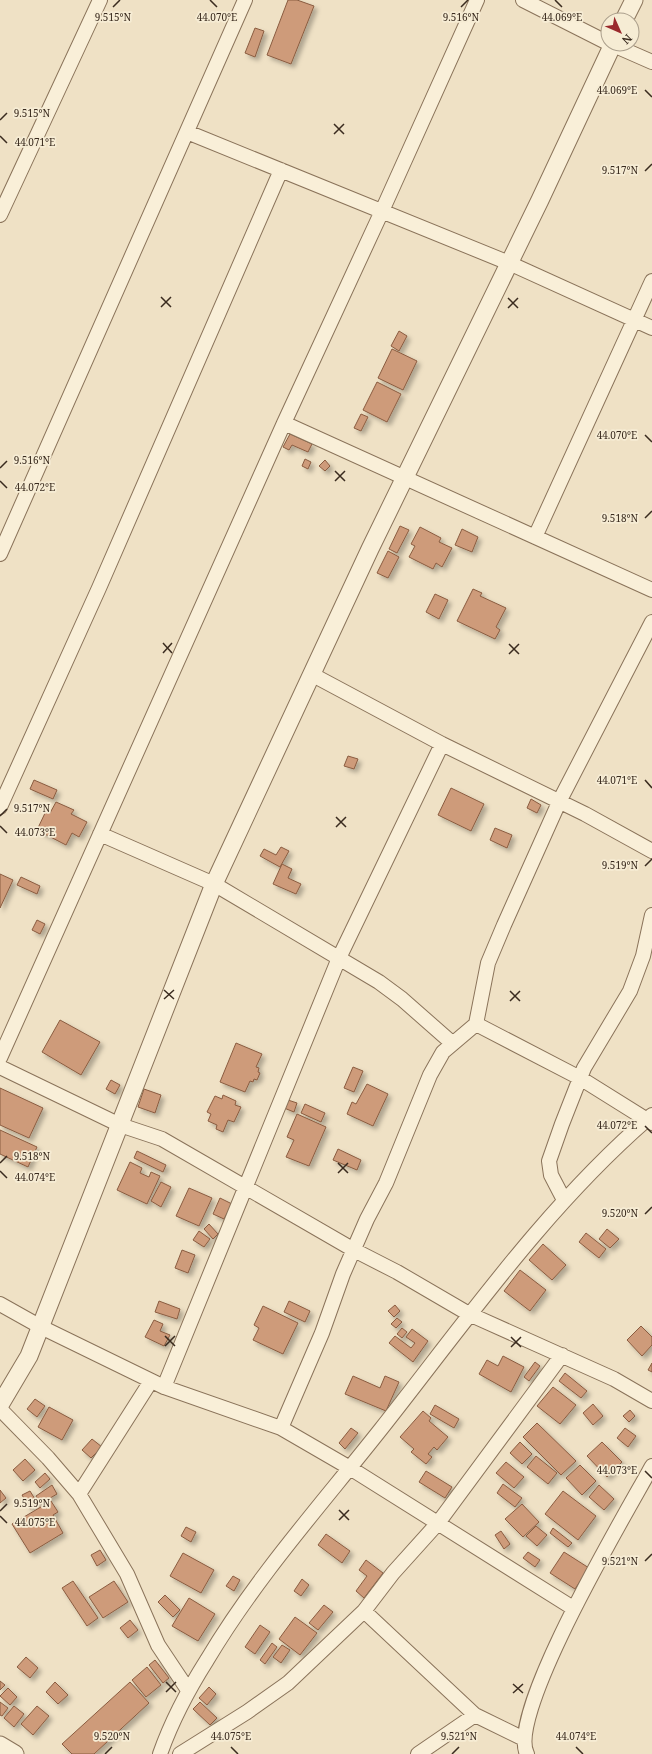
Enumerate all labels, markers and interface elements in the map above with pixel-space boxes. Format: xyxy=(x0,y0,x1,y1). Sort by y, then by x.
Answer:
text: 9.515°N xyxy=(95,10,132,24)
text: 44.070°E xyxy=(197,10,237,24)
text: 9.516°N xyxy=(443,10,480,24)
text: 44.069°E xyxy=(542,10,582,24)
north arrow xyxy=(600,12,640,52)
text: N xyxy=(619,31,636,48)
text: 44.069°E xyxy=(597,83,637,97)
text: 9.515°N xyxy=(14,106,51,120)
text: 44.071°E xyxy=(15,135,55,149)
text: 9.517°N xyxy=(602,163,639,177)
text: 44.070°E xyxy=(597,428,637,442)
text: 9.516°N xyxy=(14,453,51,467)
text: 44.072°E xyxy=(15,480,55,494)
text: 9.518°N xyxy=(602,511,639,525)
text: 44.071°E xyxy=(597,773,637,787)
text: 9.517°N xyxy=(14,801,51,815)
text: 44.073°E xyxy=(15,825,55,839)
text: 9.519°N xyxy=(602,858,639,872)
text: 44.072°E xyxy=(597,1118,637,1132)
text: 9.518°N xyxy=(14,1149,51,1163)
text: 44.074°E xyxy=(15,1170,55,1184)
text: 9.520°N xyxy=(602,1206,639,1220)
text: 44.073°E xyxy=(597,1463,637,1477)
text: 9.519°N xyxy=(14,1496,51,1510)
text: 44.075°E xyxy=(15,1515,55,1529)
text: 9.521°N xyxy=(602,1554,639,1568)
text: 9.520°N xyxy=(94,1729,131,1743)
text: 44.075°E xyxy=(211,1729,251,1743)
text: 9.521°N xyxy=(441,1729,478,1743)
text: 44.074°E xyxy=(556,1729,596,1743)

